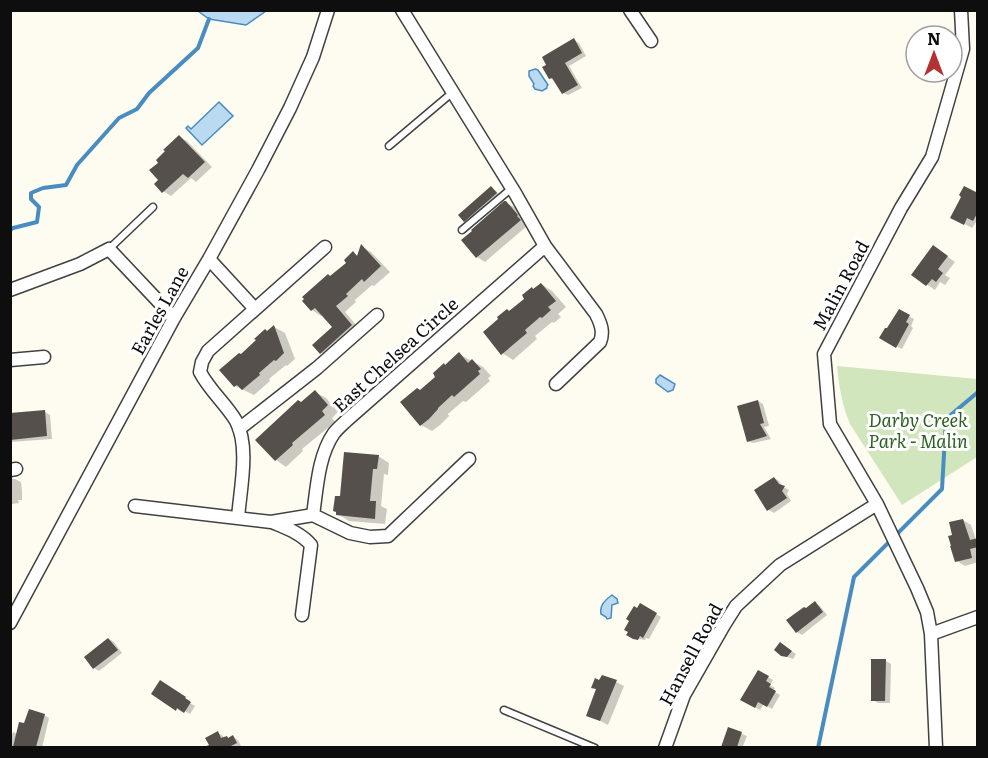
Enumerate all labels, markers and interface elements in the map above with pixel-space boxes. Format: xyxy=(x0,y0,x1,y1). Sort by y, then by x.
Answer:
north arrow xyxy=(904,24,964,84)
text: N xyxy=(927,26,941,50)
street label: Malin Road xyxy=(805,235,875,335)
street label: Earles Lane xyxy=(123,261,195,359)
street label: East Chelsea Circle xyxy=(326,290,464,418)
park label: Darby Creek Park - Malin xyxy=(868,406,968,454)
street label: Hansell Road xyxy=(652,598,728,710)

